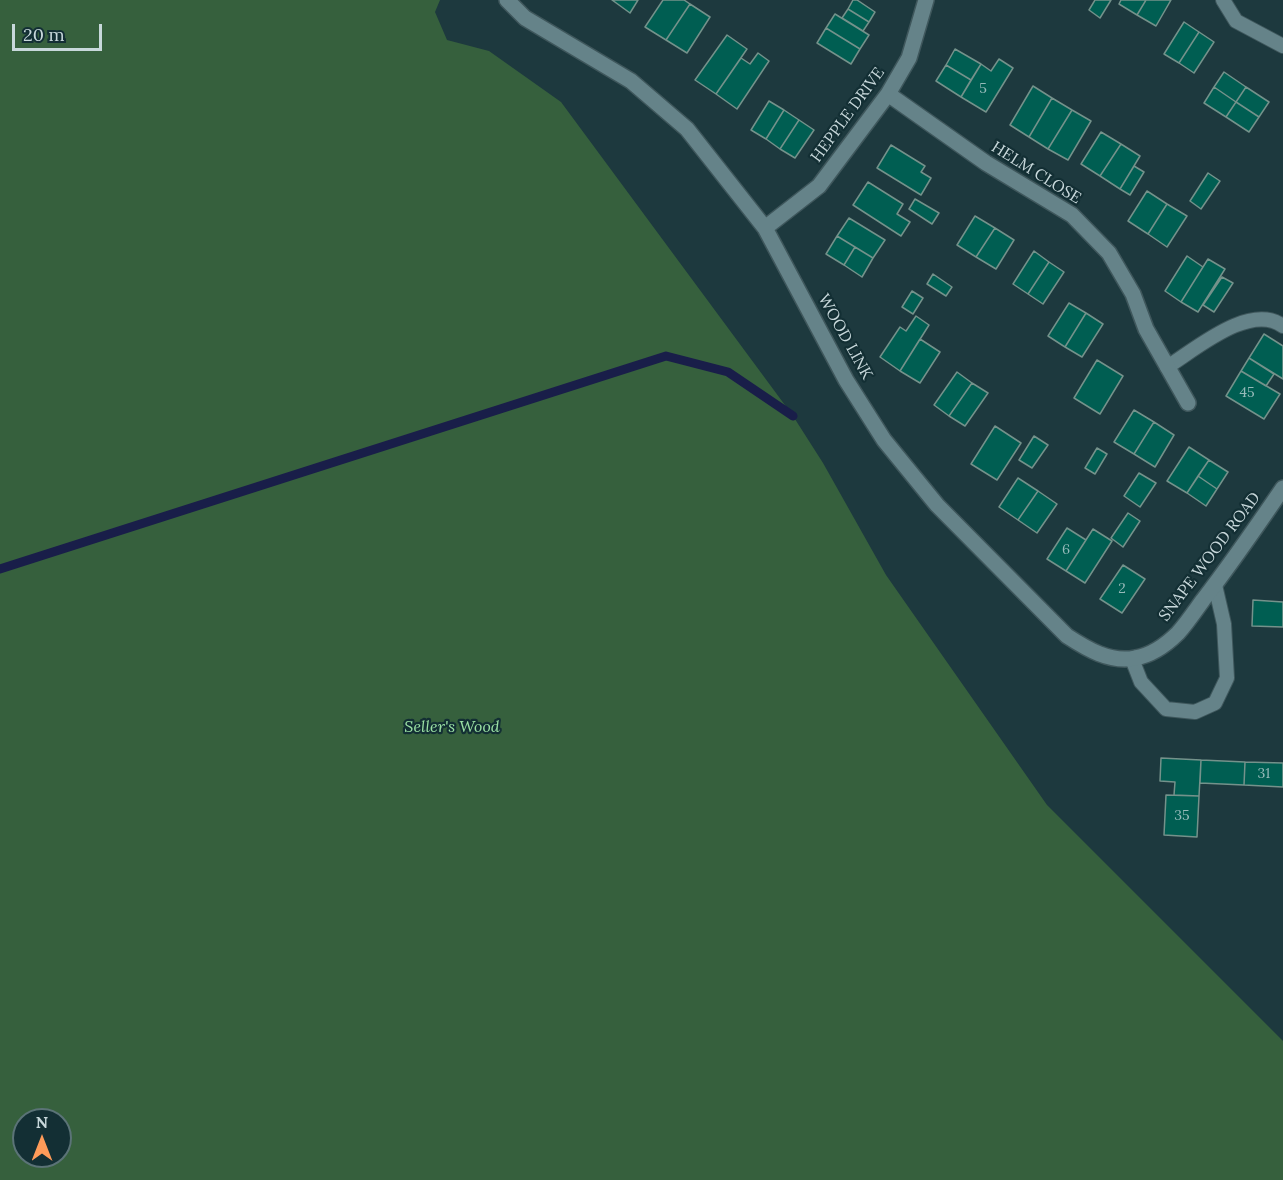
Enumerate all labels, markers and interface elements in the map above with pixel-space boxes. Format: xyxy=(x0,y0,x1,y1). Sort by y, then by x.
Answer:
scale bar xyxy=(15,12,105,50)
text: 20 m xyxy=(23,23,65,46)
street label: HEPPLE DRIVE xyxy=(807,64,889,166)
house number: 5 xyxy=(979,81,987,97)
street label: HELM CLOSE xyxy=(987,138,1085,208)
street label: WOOD LINK xyxy=(814,291,876,383)
house number: 45 xyxy=(1239,385,1255,401)
street label: SNAPE WOOD ROAD xyxy=(1155,489,1265,625)
house number: 6 xyxy=(1062,542,1070,558)
house number: 2 xyxy=(1118,581,1126,597)
park label: Seller's Wood xyxy=(404,717,500,737)
house number: 31 xyxy=(1258,766,1270,782)
house number: 35 xyxy=(1174,808,1190,824)
north arrow xyxy=(12,1108,72,1168)
text: N xyxy=(36,1112,48,1132)

